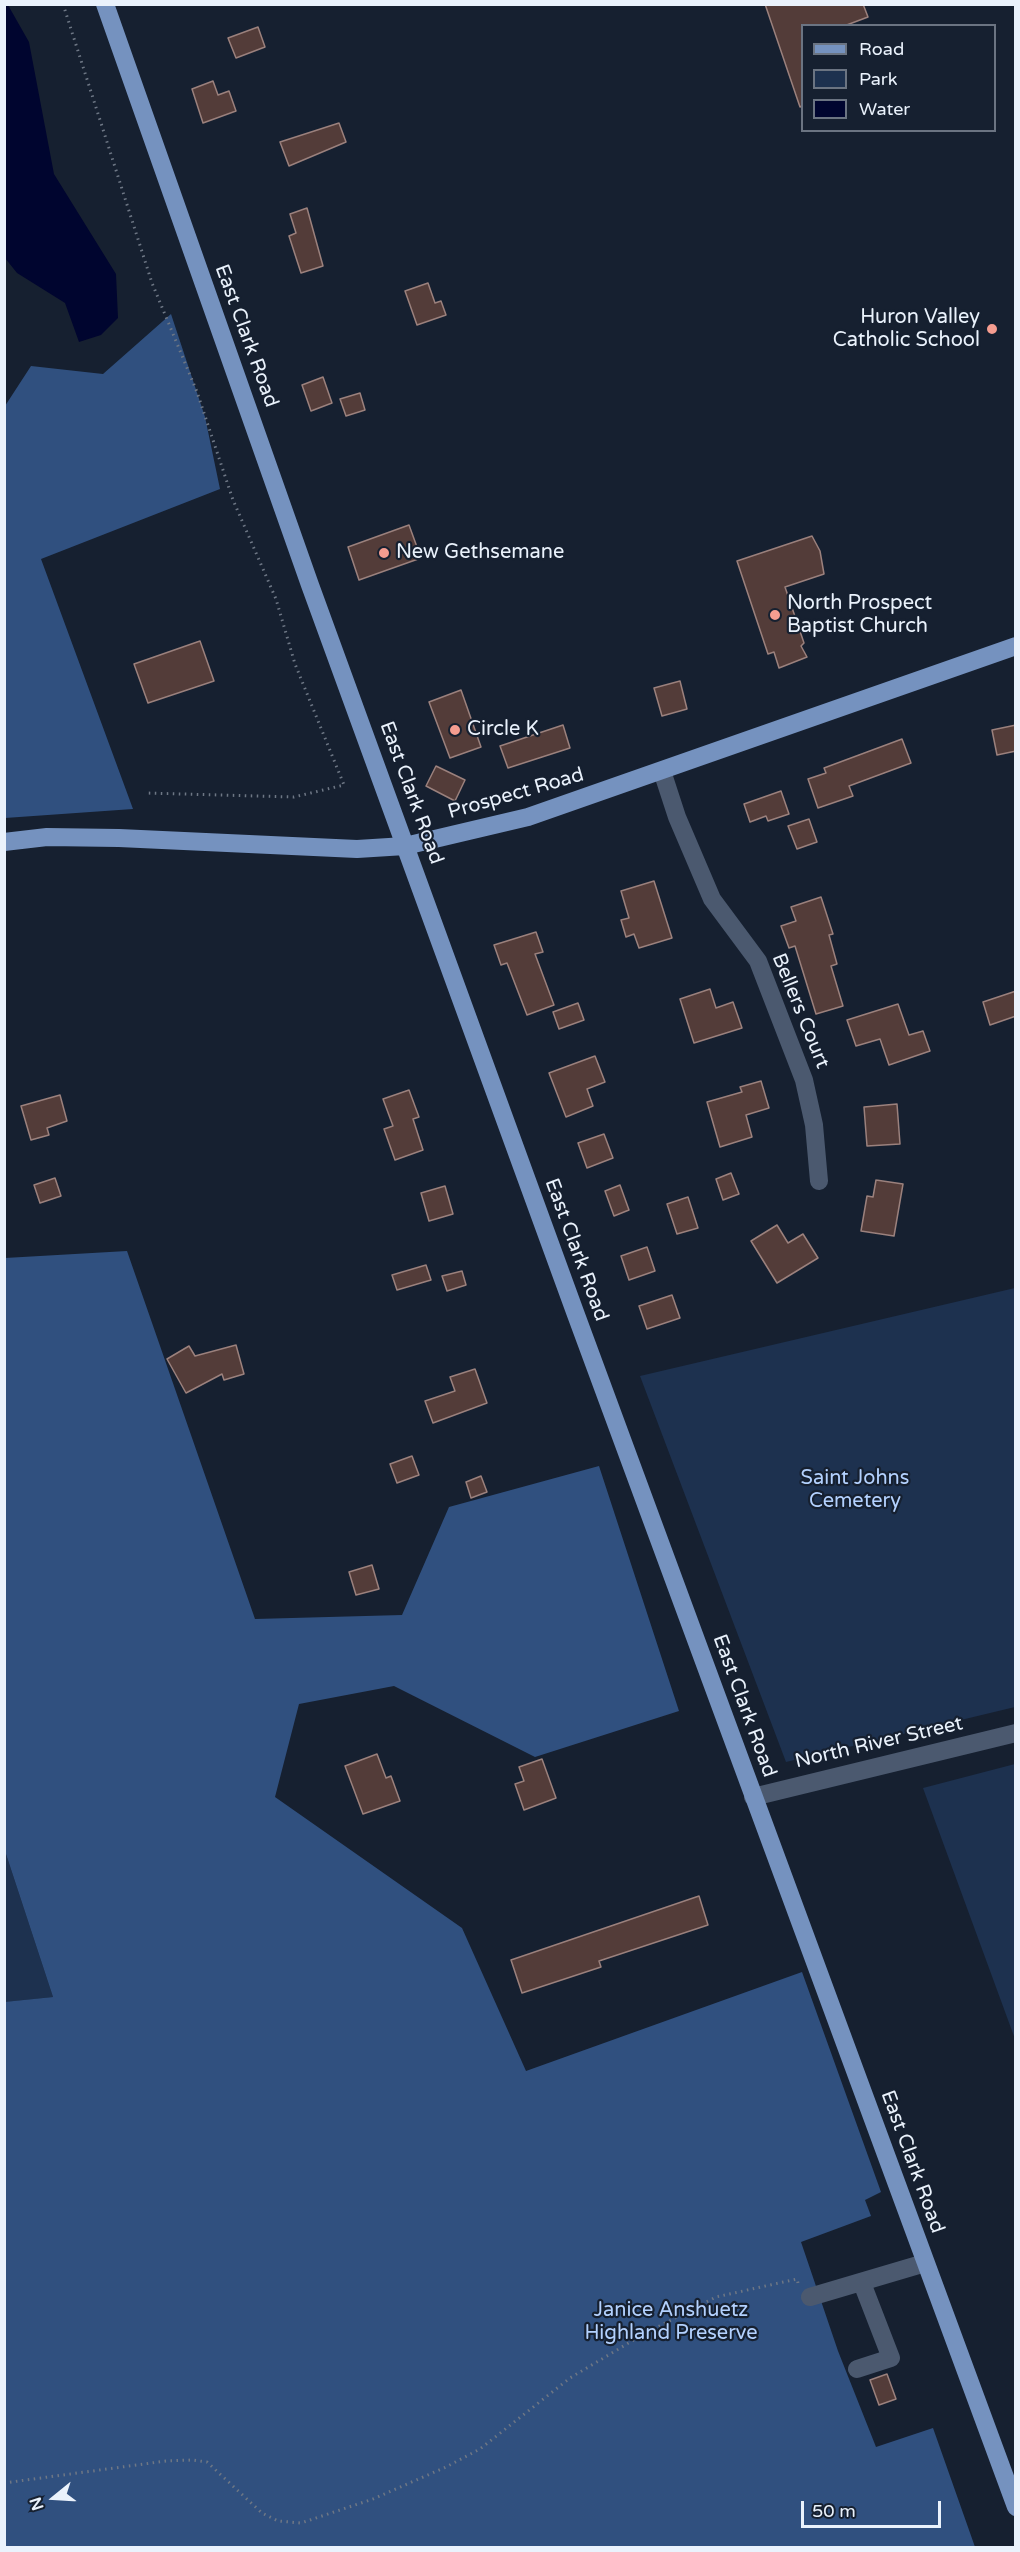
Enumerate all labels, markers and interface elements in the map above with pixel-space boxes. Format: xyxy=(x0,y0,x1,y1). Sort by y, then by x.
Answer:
legend xyxy=(801,24,996,132)
text: Road xyxy=(859,38,904,60)
text: Park xyxy=(859,68,897,90)
text: Water xyxy=(859,98,910,120)
street label: East Clark Road xyxy=(209,261,283,411)
place label: Huron Valley Catholic School xyxy=(833,306,980,353)
marker: Huron Valley Catholic School xyxy=(985,322,999,336)
place label: New Gethsemane xyxy=(396,541,564,565)
marker: New Gethsemane xyxy=(377,546,391,560)
place label: North Prospect Baptist Church xyxy=(787,592,932,639)
marker: North Prospect Baptist Church xyxy=(768,608,782,622)
street label: East Clark Road xyxy=(374,718,448,868)
place label: Circle K xyxy=(467,718,539,742)
marker: Circle K xyxy=(448,723,462,737)
street label: Prospect Road xyxy=(445,763,587,825)
street label: Bellers Court xyxy=(766,950,834,1072)
street label: East Clark Road xyxy=(539,1175,613,1325)
park label: Saint Johns Cemetery xyxy=(801,1467,909,1514)
street label: East Clark Road xyxy=(707,1631,781,1781)
street label: North River Street xyxy=(793,1712,965,1774)
street label: East Clark Road xyxy=(875,2087,949,2237)
park label: Janice Anshuetz Highland Preserve xyxy=(584,2299,758,2346)
north arrow xyxy=(24,2468,84,2528)
scale bar xyxy=(804,2489,944,2527)
text: N xyxy=(25,2494,48,2513)
text: 50 m xyxy=(812,2500,856,2522)

